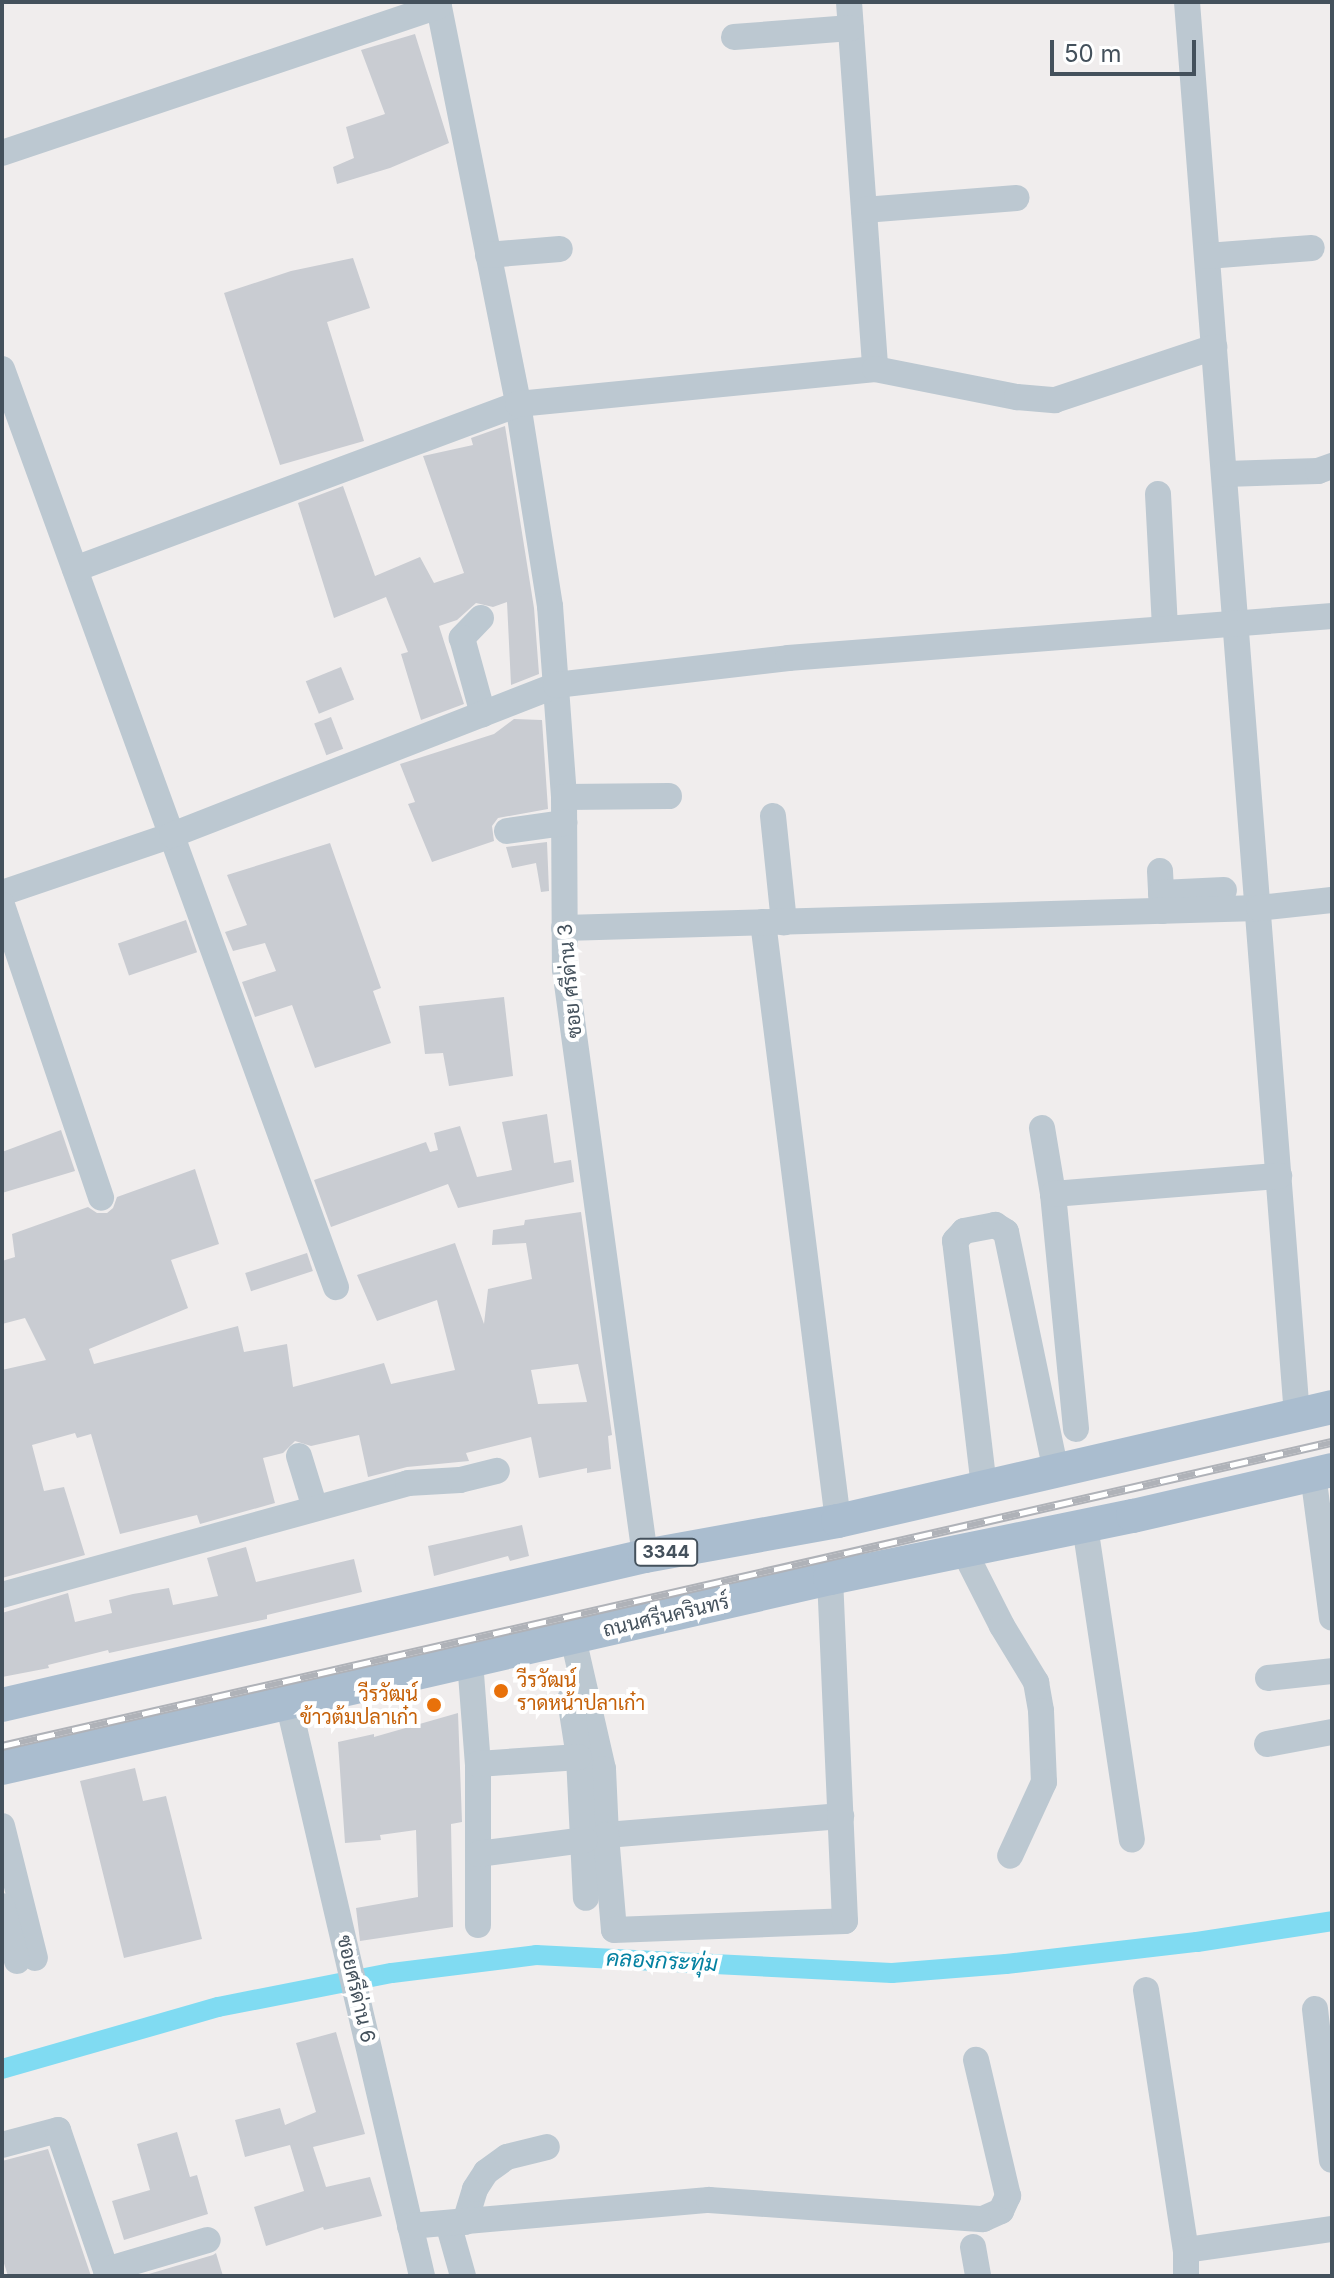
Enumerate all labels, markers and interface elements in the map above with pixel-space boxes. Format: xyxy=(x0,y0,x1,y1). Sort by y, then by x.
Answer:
scale bar xyxy=(1054,24,1200,74)
text: 50 m xyxy=(1064,39,1122,68)
street label: ซอย ศรีด่าน 3 xyxy=(553,923,587,1039)
road number: 3344 xyxy=(634,1538,698,1566)
street label: ถนนศรีนครินทร์ xyxy=(601,1590,731,1642)
place label: วีรวัฒน์ ราดหน้าปลาเก๋า xyxy=(517,1668,645,1715)
place label: วีรวัฒน์ ข้าวต้มปลาเก๋า xyxy=(300,1682,418,1729)
marker: วีรวัฒน์ ราดหน้าปลาเก๋า xyxy=(492,1682,510,1700)
marker: วีรวัฒน์ ข้าวต้มปลาเก๋า xyxy=(425,1696,443,1714)
street label: ซอยศรีด่าน 6 xyxy=(332,1933,380,2045)
water label: คลองกระทุ่ม xyxy=(605,1945,719,1977)

